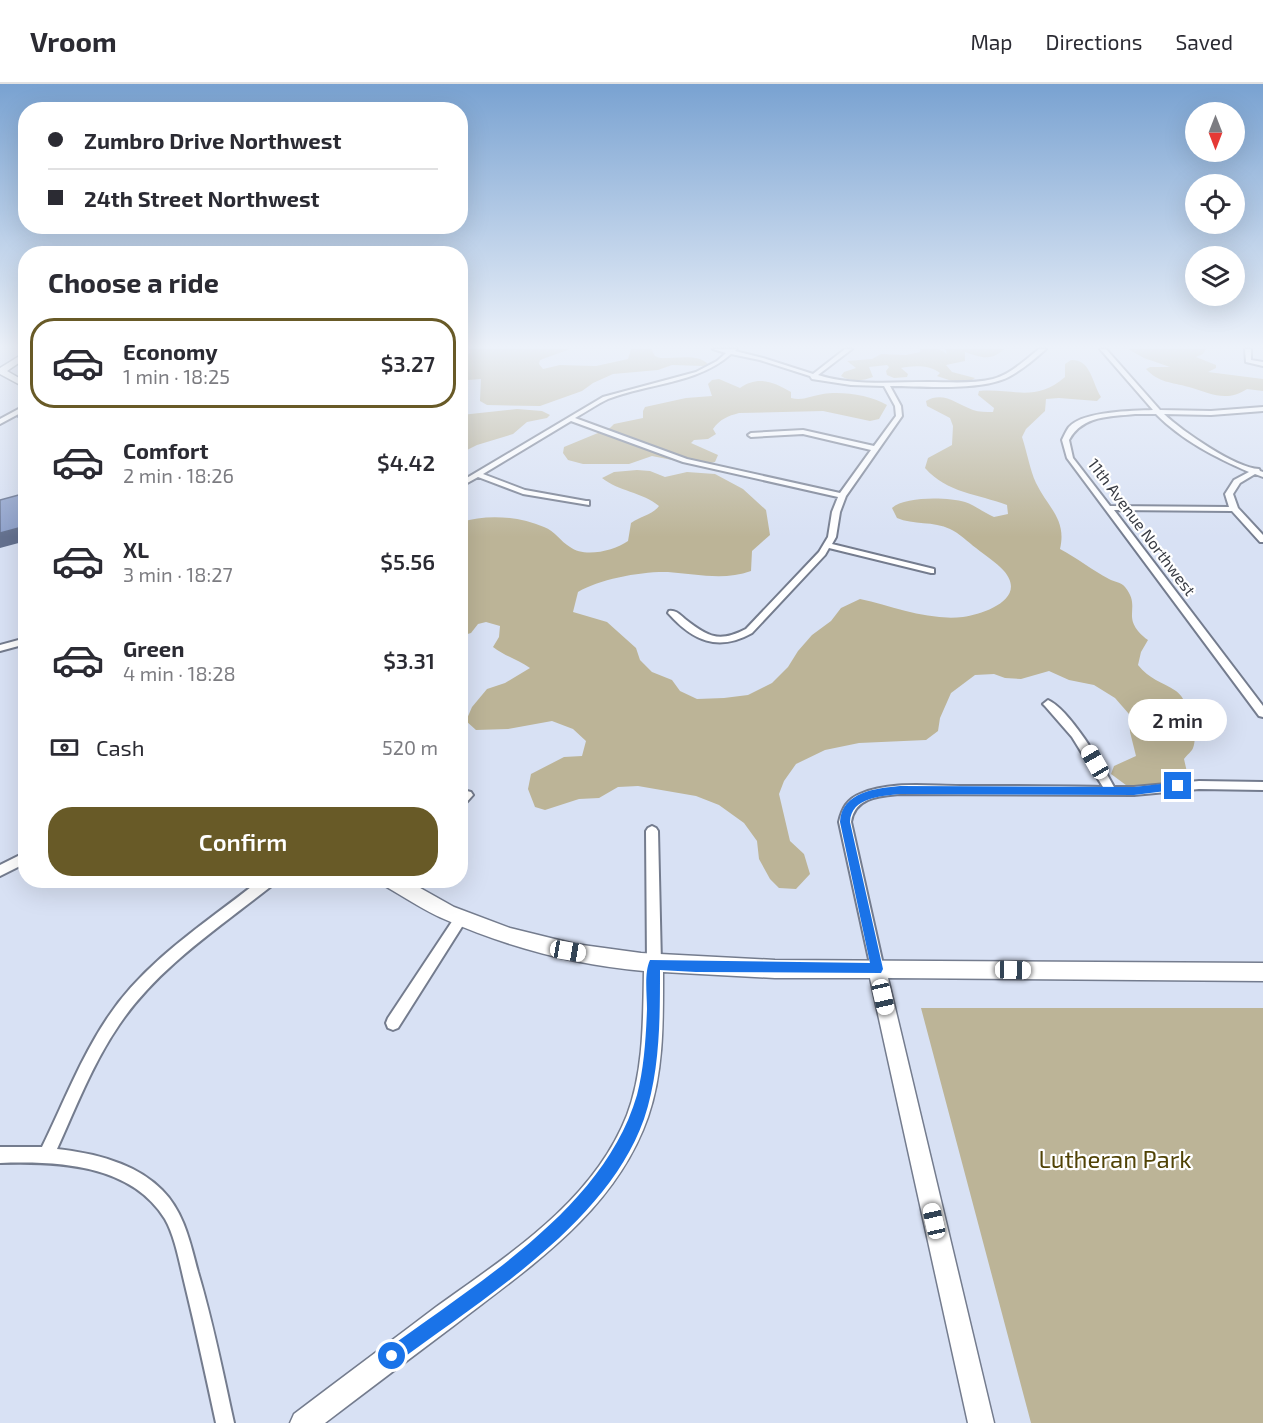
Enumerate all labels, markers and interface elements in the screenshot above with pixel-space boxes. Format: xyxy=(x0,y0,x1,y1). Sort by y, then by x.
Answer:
text: Vroom xyxy=(30,24,117,58)
text: Map xyxy=(970,29,1013,54)
text: Directions xyxy=(1046,29,1142,54)
text: Saved xyxy=(1175,29,1233,54)
north arrow xyxy=(1185,102,1245,162)
map controls xyxy=(1185,102,1245,306)
text: Zumbro Drive Northwest xyxy=(84,127,341,153)
button: locate xyxy=(1185,174,1245,234)
text: 24th Street Northwest xyxy=(84,185,320,211)
button: layers xyxy=(1185,246,1245,306)
text: Choose a ride xyxy=(48,266,219,298)
icon: car xyxy=(51,336,105,390)
text: Economy xyxy=(123,338,218,364)
text: $3.27 xyxy=(381,350,435,376)
text: 1 min · 18:25 xyxy=(123,364,230,388)
icon: car xyxy=(51,435,105,489)
text: Comfort xyxy=(123,437,208,463)
text: $4.42 xyxy=(377,449,435,475)
street label: 11th Avenue Northwest xyxy=(1085,454,1200,599)
text: 2 min · 18:26 xyxy=(123,463,234,487)
icon: car xyxy=(51,534,105,588)
text: XL xyxy=(123,536,149,562)
text: $5.56 xyxy=(380,548,435,574)
text: 3 min · 18:27 xyxy=(123,562,233,586)
icon: car xyxy=(51,633,105,687)
text: Green xyxy=(123,635,185,661)
text: $3.31 xyxy=(383,647,435,673)
text: 4 min · 18:28 xyxy=(123,661,236,685)
callout: 2 min xyxy=(1128,699,1228,741)
text: 2 min xyxy=(1152,708,1203,732)
icon: cash xyxy=(48,731,81,764)
text: Cash xyxy=(96,734,145,760)
text: 520 m xyxy=(382,735,438,759)
car xyxy=(1078,742,1112,782)
route end xyxy=(1164,772,1191,799)
button: Confirm xyxy=(48,807,438,876)
car xyxy=(549,939,587,963)
car xyxy=(995,961,1031,979)
car xyxy=(870,977,896,1017)
park label: Lutheran Park xyxy=(1038,1144,1192,1173)
car xyxy=(921,1201,947,1241)
route start xyxy=(378,1342,405,1369)

